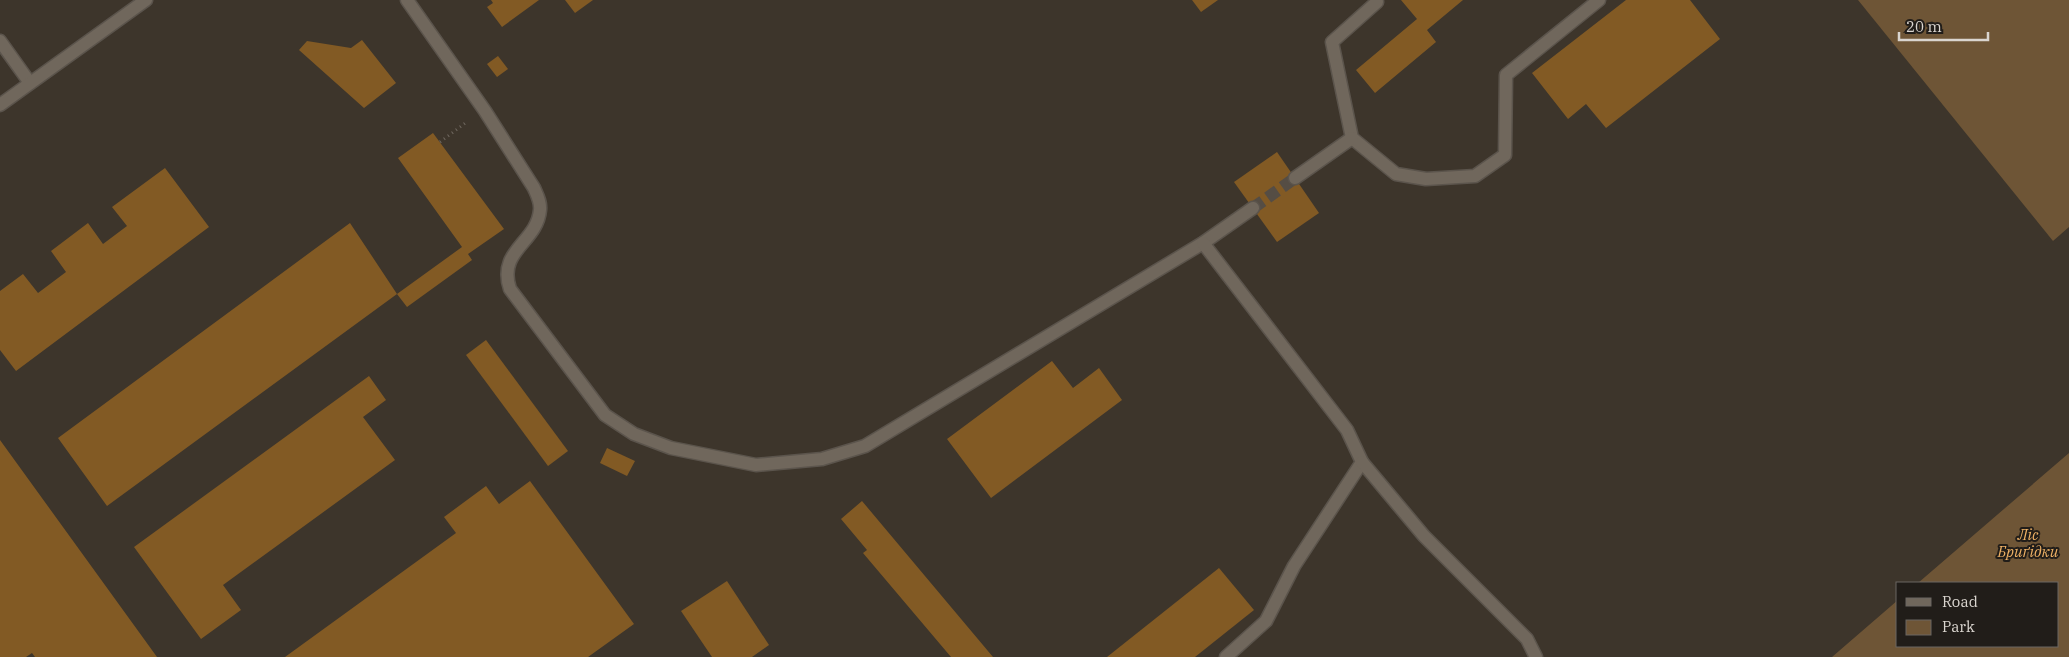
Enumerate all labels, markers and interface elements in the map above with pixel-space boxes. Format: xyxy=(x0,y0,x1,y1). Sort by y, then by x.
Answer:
scale bar xyxy=(1899,10,1988,42)
text: 20 m xyxy=(1906,17,1942,36)
park label: Ліс Бриґідки xyxy=(1997,525,2059,561)
legend xyxy=(1896,582,2059,647)
text: Road xyxy=(1942,592,1978,611)
text: Park xyxy=(1942,617,1975,636)

